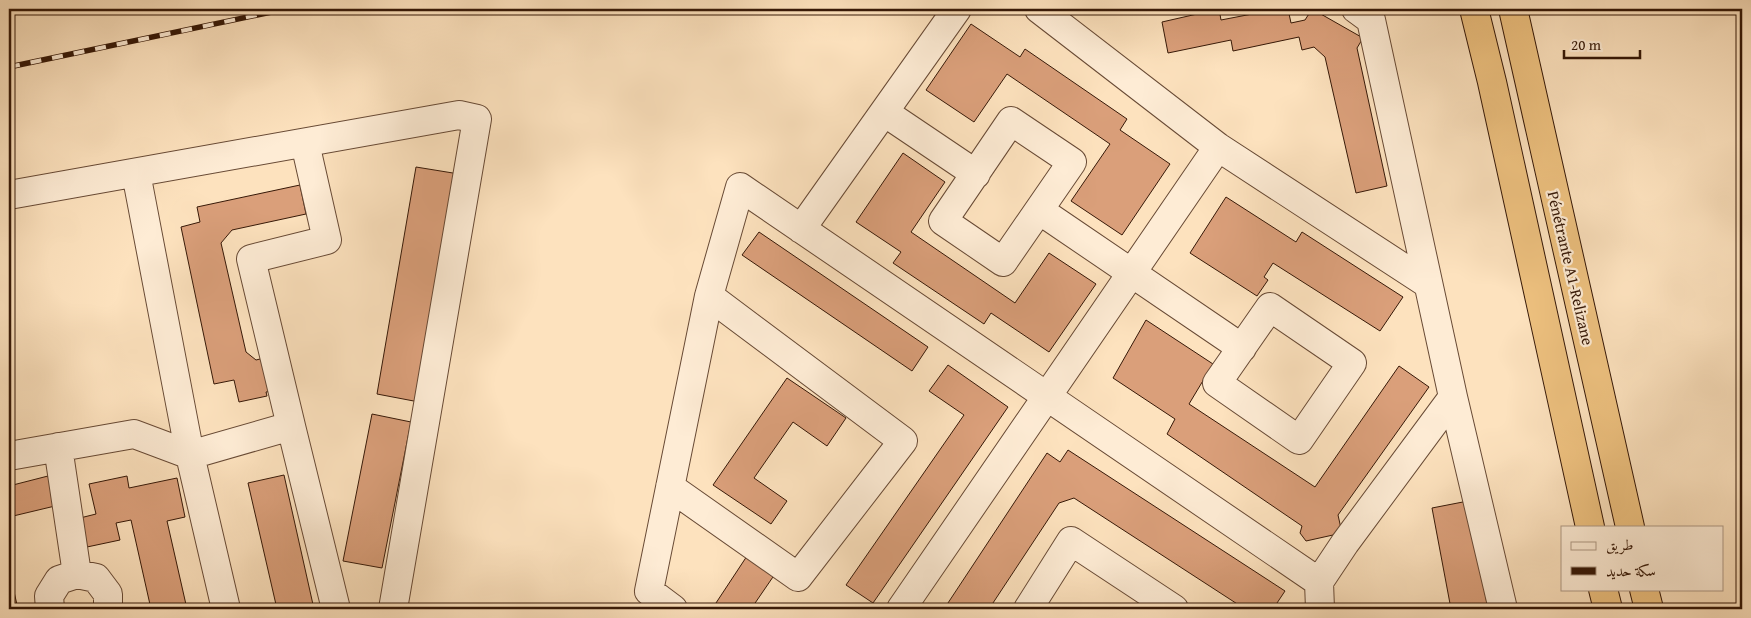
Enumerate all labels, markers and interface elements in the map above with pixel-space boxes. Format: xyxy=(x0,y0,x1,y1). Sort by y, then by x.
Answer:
scale bar xyxy=(1564,28,1640,60)
text: 20 m xyxy=(1571,34,1602,55)
street label: Pénétrante A1-Relizane xyxy=(1542,189,1600,347)
legend xyxy=(1561,526,1724,590)
text: طريق xyxy=(1606,534,1633,555)
text: سكة حديد xyxy=(1606,560,1656,581)

